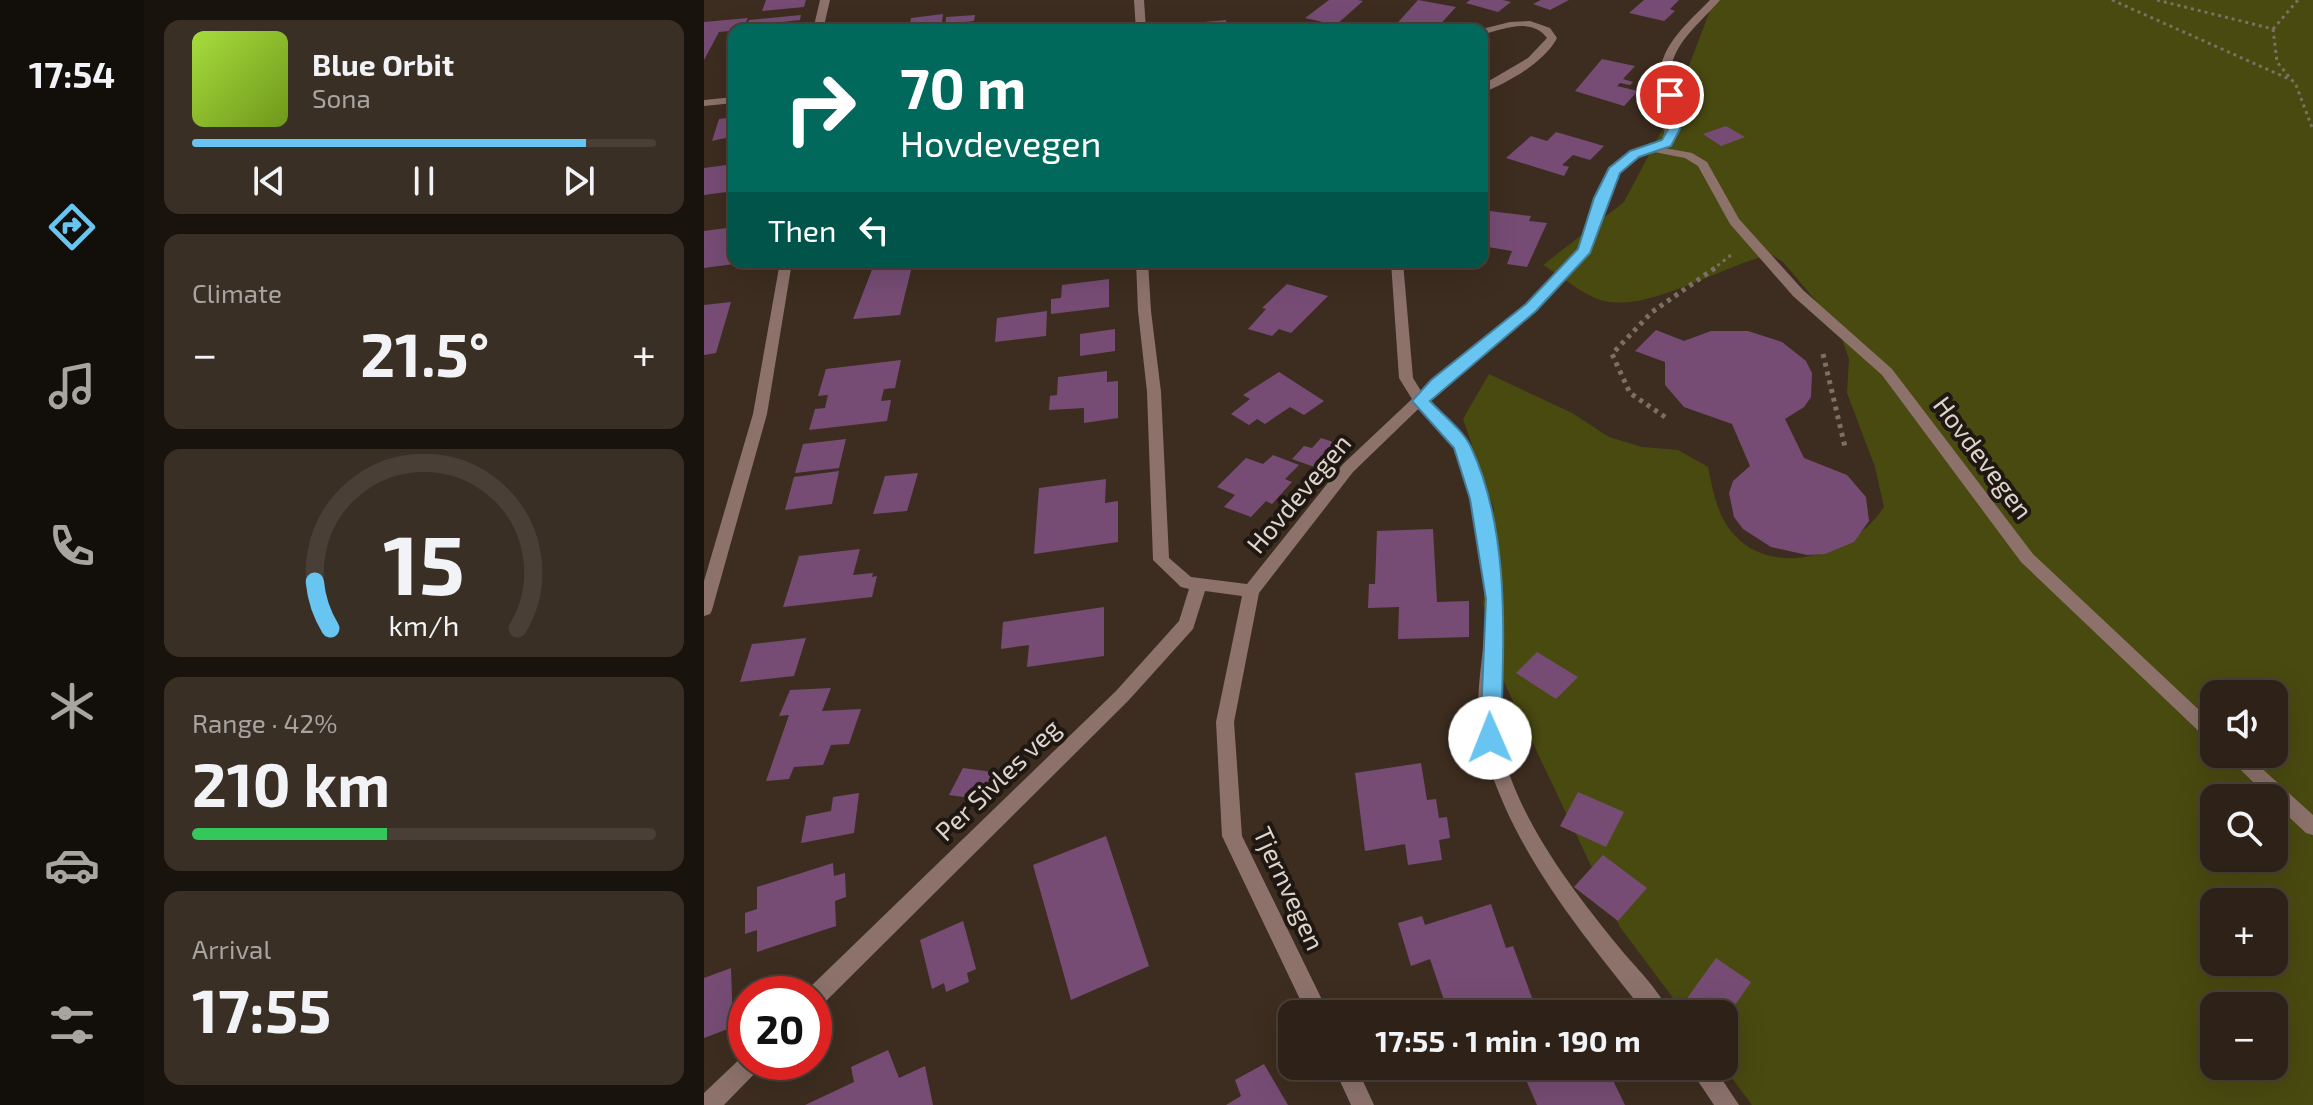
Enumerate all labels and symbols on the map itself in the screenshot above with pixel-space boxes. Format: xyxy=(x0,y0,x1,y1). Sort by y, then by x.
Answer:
pin xyxy=(1636,61,1704,129)
street label: Hovdevegen xyxy=(1928,390,2040,524)
street label: Hovdevegen xyxy=(1239,427,1357,559)
position arrow xyxy=(1448,696,1532,780)
street label: Per Sivles veg xyxy=(928,712,1066,846)
street label: Tjernvegen xyxy=(1248,822,1332,954)
speed limit sign: 20 xyxy=(728,976,832,1080)

